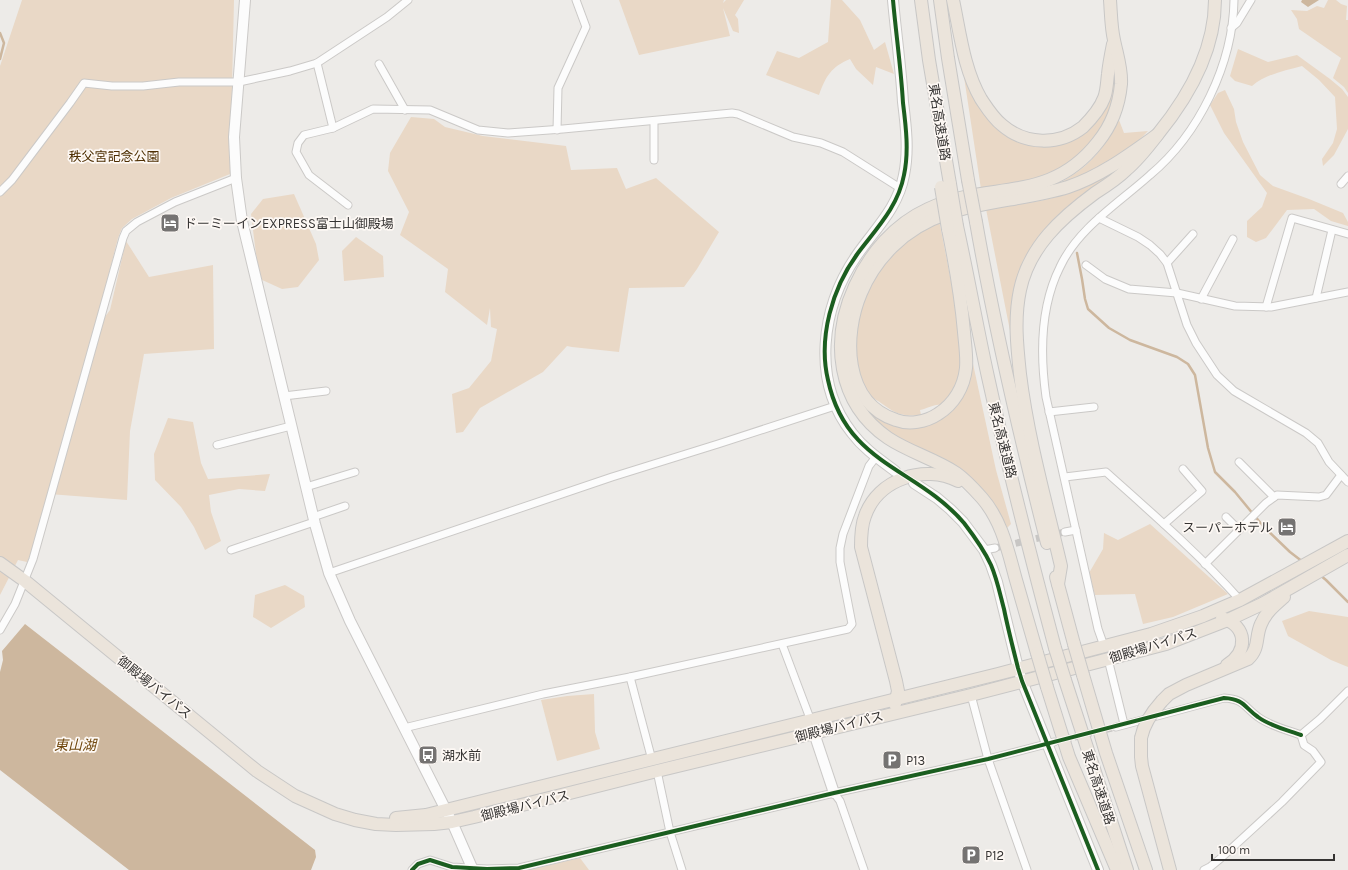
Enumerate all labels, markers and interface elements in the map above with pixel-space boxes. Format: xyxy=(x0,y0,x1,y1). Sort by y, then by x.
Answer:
street label: 東名高速道路 xyxy=(926,82,953,162)
park label: 秩父宮記念公園 xyxy=(68,149,160,164)
hotel icon: ドーミーインEXPRESS富士山御殿場 xyxy=(159,212,181,234)
place label: ドーミーインEXPRESS富士山御殿場 xyxy=(184,216,394,231)
street label: 東名高速道路 xyxy=(986,400,1019,480)
hotel icon: スーパーホテル xyxy=(1276,516,1298,538)
place label: スーパーホテル xyxy=(1182,520,1273,535)
street label: 御殿場バイパス xyxy=(1108,625,1199,666)
street label: 御殿場バイパス xyxy=(115,653,195,722)
street label: 御殿場バイパス xyxy=(793,708,885,745)
water label: 東山湖 xyxy=(54,737,98,754)
bus stop icon: 湖水前 xyxy=(417,744,439,766)
place label: 湖水前 xyxy=(442,748,481,763)
street label: 東名高速道路 xyxy=(1079,748,1118,827)
parking icon: P13 xyxy=(881,749,903,771)
place label: P13 xyxy=(906,753,925,768)
street label: 御殿場バイパス xyxy=(479,787,571,824)
scale bar xyxy=(1212,836,1334,862)
text: 100 m xyxy=(1218,843,1250,857)
parking icon: P12 xyxy=(960,844,982,866)
place label: P12 xyxy=(985,848,1004,863)

